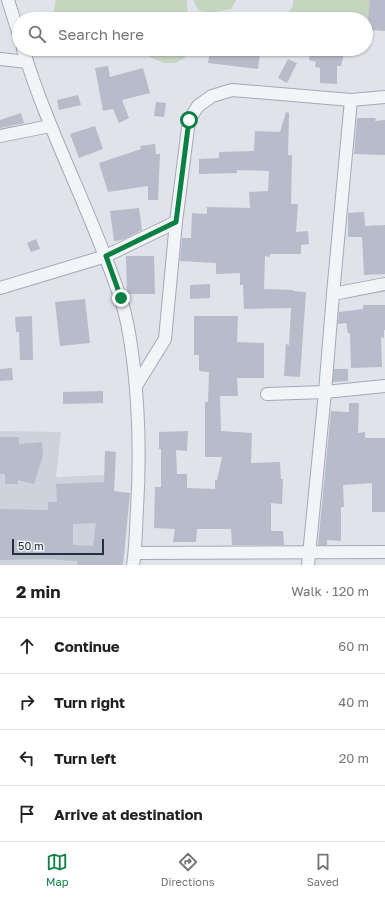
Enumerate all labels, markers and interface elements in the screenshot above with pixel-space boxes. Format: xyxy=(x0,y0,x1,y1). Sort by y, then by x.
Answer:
search box xyxy=(12,12,373,56)
icon: search xyxy=(26,23,48,45)
text: Search here xyxy=(58,25,144,43)
route start xyxy=(180,111,198,129)
route end xyxy=(112,289,130,307)
scale bar xyxy=(12,537,104,556)
text: 50 m xyxy=(18,539,44,552)
text: 2 min xyxy=(16,581,60,602)
text: Walk · 120 m xyxy=(291,583,369,599)
icon: ahead xyxy=(16,635,38,657)
text: Continue xyxy=(54,637,120,655)
text: 60 m xyxy=(338,638,369,654)
icon: right xyxy=(16,691,38,713)
text: Turn right xyxy=(54,693,125,711)
text: 40 m xyxy=(338,694,369,710)
icon: left xyxy=(16,747,38,769)
text: Turn left xyxy=(54,749,116,767)
text: 20 m xyxy=(339,750,369,766)
icon: arrive xyxy=(16,803,38,825)
text: Arrive at destination xyxy=(54,805,203,823)
tab: Map xyxy=(46,851,69,888)
tab: Directions xyxy=(161,851,215,888)
tab: Saved xyxy=(307,851,339,888)

